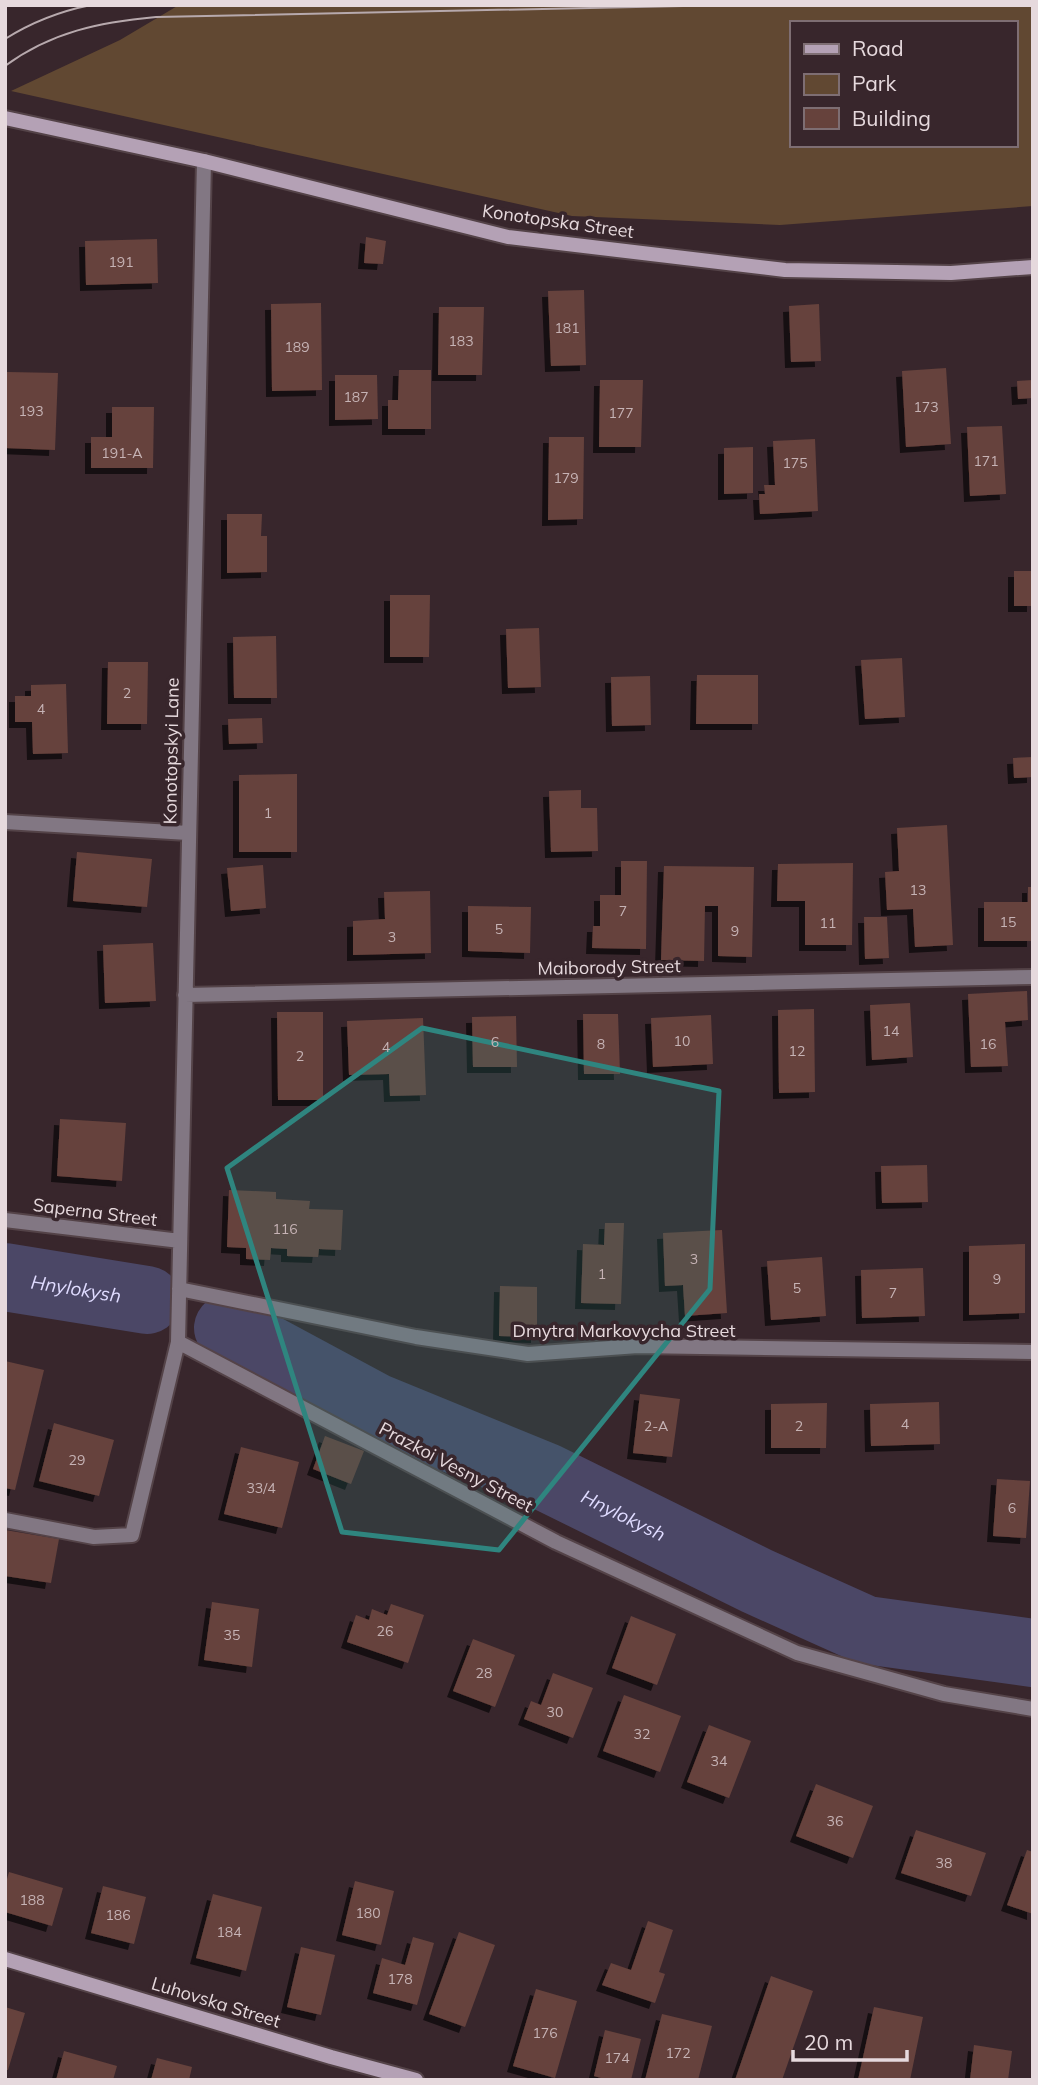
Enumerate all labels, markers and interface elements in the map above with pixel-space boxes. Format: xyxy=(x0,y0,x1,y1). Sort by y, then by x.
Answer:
legend xyxy=(790,21,1017,147)
text: Road xyxy=(852,35,903,61)
text: Park xyxy=(852,70,896,96)
text: Building xyxy=(852,105,931,131)
street label: Konotopska Street xyxy=(481,199,635,243)
house number: 191 xyxy=(108,253,134,271)
house number: 181 xyxy=(554,319,580,337)
house number: 183 xyxy=(448,332,474,350)
house number: 189 xyxy=(284,338,310,356)
house number: 187 xyxy=(343,388,369,406)
house number: 173 xyxy=(913,398,939,416)
house number: 193 xyxy=(18,402,44,420)
house number: 177 xyxy=(608,404,634,422)
house number: 191-А xyxy=(101,444,143,462)
house number: 171 xyxy=(973,452,999,470)
house number: 175 xyxy=(782,454,808,472)
house number: 179 xyxy=(553,469,579,487)
street label: Konotopskyi Lane xyxy=(158,677,184,825)
house number: 2 xyxy=(123,684,131,702)
house number: 4 xyxy=(37,700,46,718)
house number: 1 xyxy=(264,804,272,822)
house number: 13 xyxy=(910,881,926,899)
house number: 7 xyxy=(619,902,627,920)
house number: 15 xyxy=(1000,913,1016,931)
house number: 11 xyxy=(820,914,836,932)
house number: 5 xyxy=(495,920,503,938)
house number: 9 xyxy=(731,922,739,940)
house number: 3 xyxy=(388,928,396,946)
street label: Maiborody Street xyxy=(537,954,681,980)
house number: 14 xyxy=(883,1022,900,1040)
house number: 10 xyxy=(674,1032,690,1050)
house number: 6 xyxy=(491,1033,499,1051)
house number: 8 xyxy=(597,1035,605,1053)
house number: 16 xyxy=(980,1035,996,1053)
house number: 4 xyxy=(382,1038,391,1056)
house number: 12 xyxy=(789,1042,805,1060)
house number: 2 xyxy=(296,1047,304,1065)
street label: Saperna Street xyxy=(32,1193,158,1231)
house number: 116 xyxy=(272,1220,298,1238)
house number: 3 xyxy=(690,1250,698,1268)
house number: 1 xyxy=(598,1265,606,1283)
water label: Hnylokysh xyxy=(29,1269,123,1308)
house number: 9 xyxy=(993,1270,1001,1288)
house number: 5 xyxy=(793,1279,801,1297)
house number: 7 xyxy=(889,1284,897,1302)
street label: Dmytra Markovycha Street xyxy=(512,1319,736,1342)
house number: 4 xyxy=(901,1415,910,1433)
street label: Prazkoi Vesny Street xyxy=(375,1417,537,1517)
house number: 2-А xyxy=(644,1417,669,1435)
house number: 2 xyxy=(795,1417,803,1435)
house number: 29 xyxy=(69,1451,85,1469)
house number: 33/4 xyxy=(246,1479,276,1497)
water label: Hnylokysh xyxy=(577,1484,670,1546)
house number: 6 xyxy=(1008,1499,1016,1517)
house number: 26 xyxy=(377,1622,393,1640)
house number: 35 xyxy=(224,1626,240,1644)
house number: 28 xyxy=(476,1664,492,1682)
house number: 30 xyxy=(547,1703,563,1721)
house number: 32 xyxy=(634,1725,650,1743)
house number: 34 xyxy=(711,1752,728,1770)
house number: 36 xyxy=(827,1812,843,1830)
house number: 38 xyxy=(936,1854,952,1872)
house number: 188 xyxy=(19,1891,45,1909)
house number: 180 xyxy=(355,1904,381,1922)
house number: 186 xyxy=(105,1906,131,1924)
house number: 184 xyxy=(216,1923,242,1941)
house number: 178 xyxy=(387,1970,413,1988)
street label: Luhovska Street xyxy=(149,1971,283,2033)
scale bar xyxy=(793,2018,907,2062)
house number: 176 xyxy=(532,2024,558,2042)
text: 20 m xyxy=(804,2029,853,2055)
house number: 172 xyxy=(665,2044,691,2062)
house number: 174 xyxy=(604,2049,630,2067)

